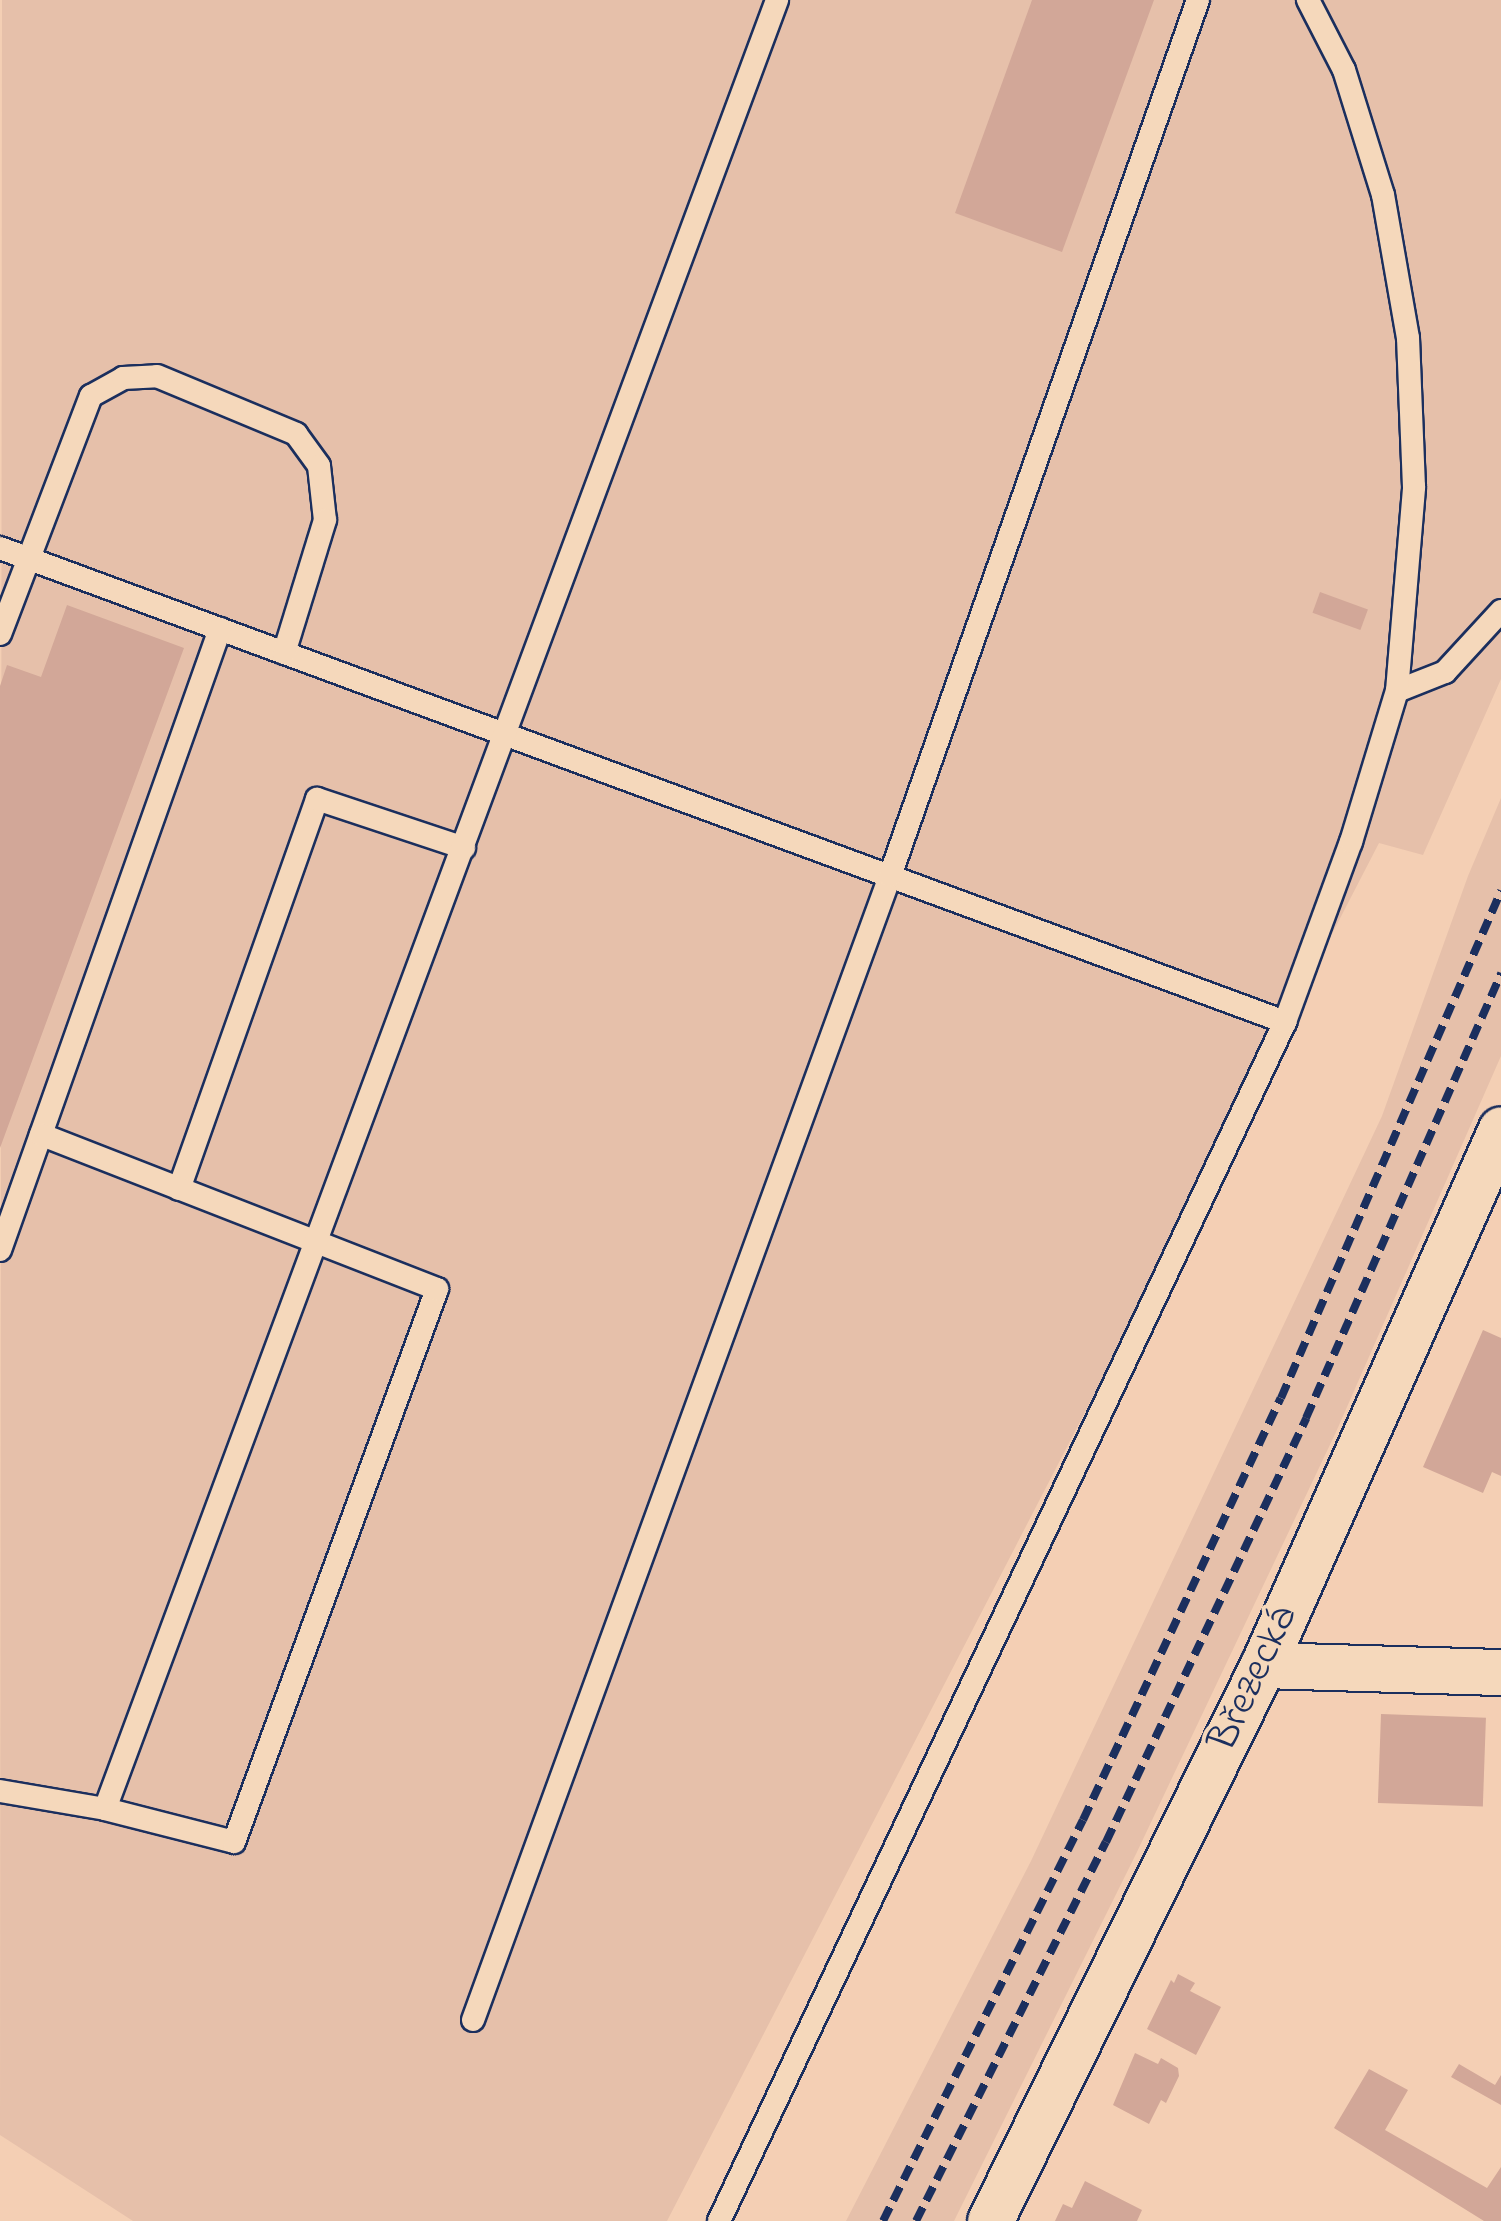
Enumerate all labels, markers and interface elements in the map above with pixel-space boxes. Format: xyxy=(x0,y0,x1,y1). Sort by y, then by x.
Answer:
street label: Březecká xyxy=(1198,1598,1310,1760)

